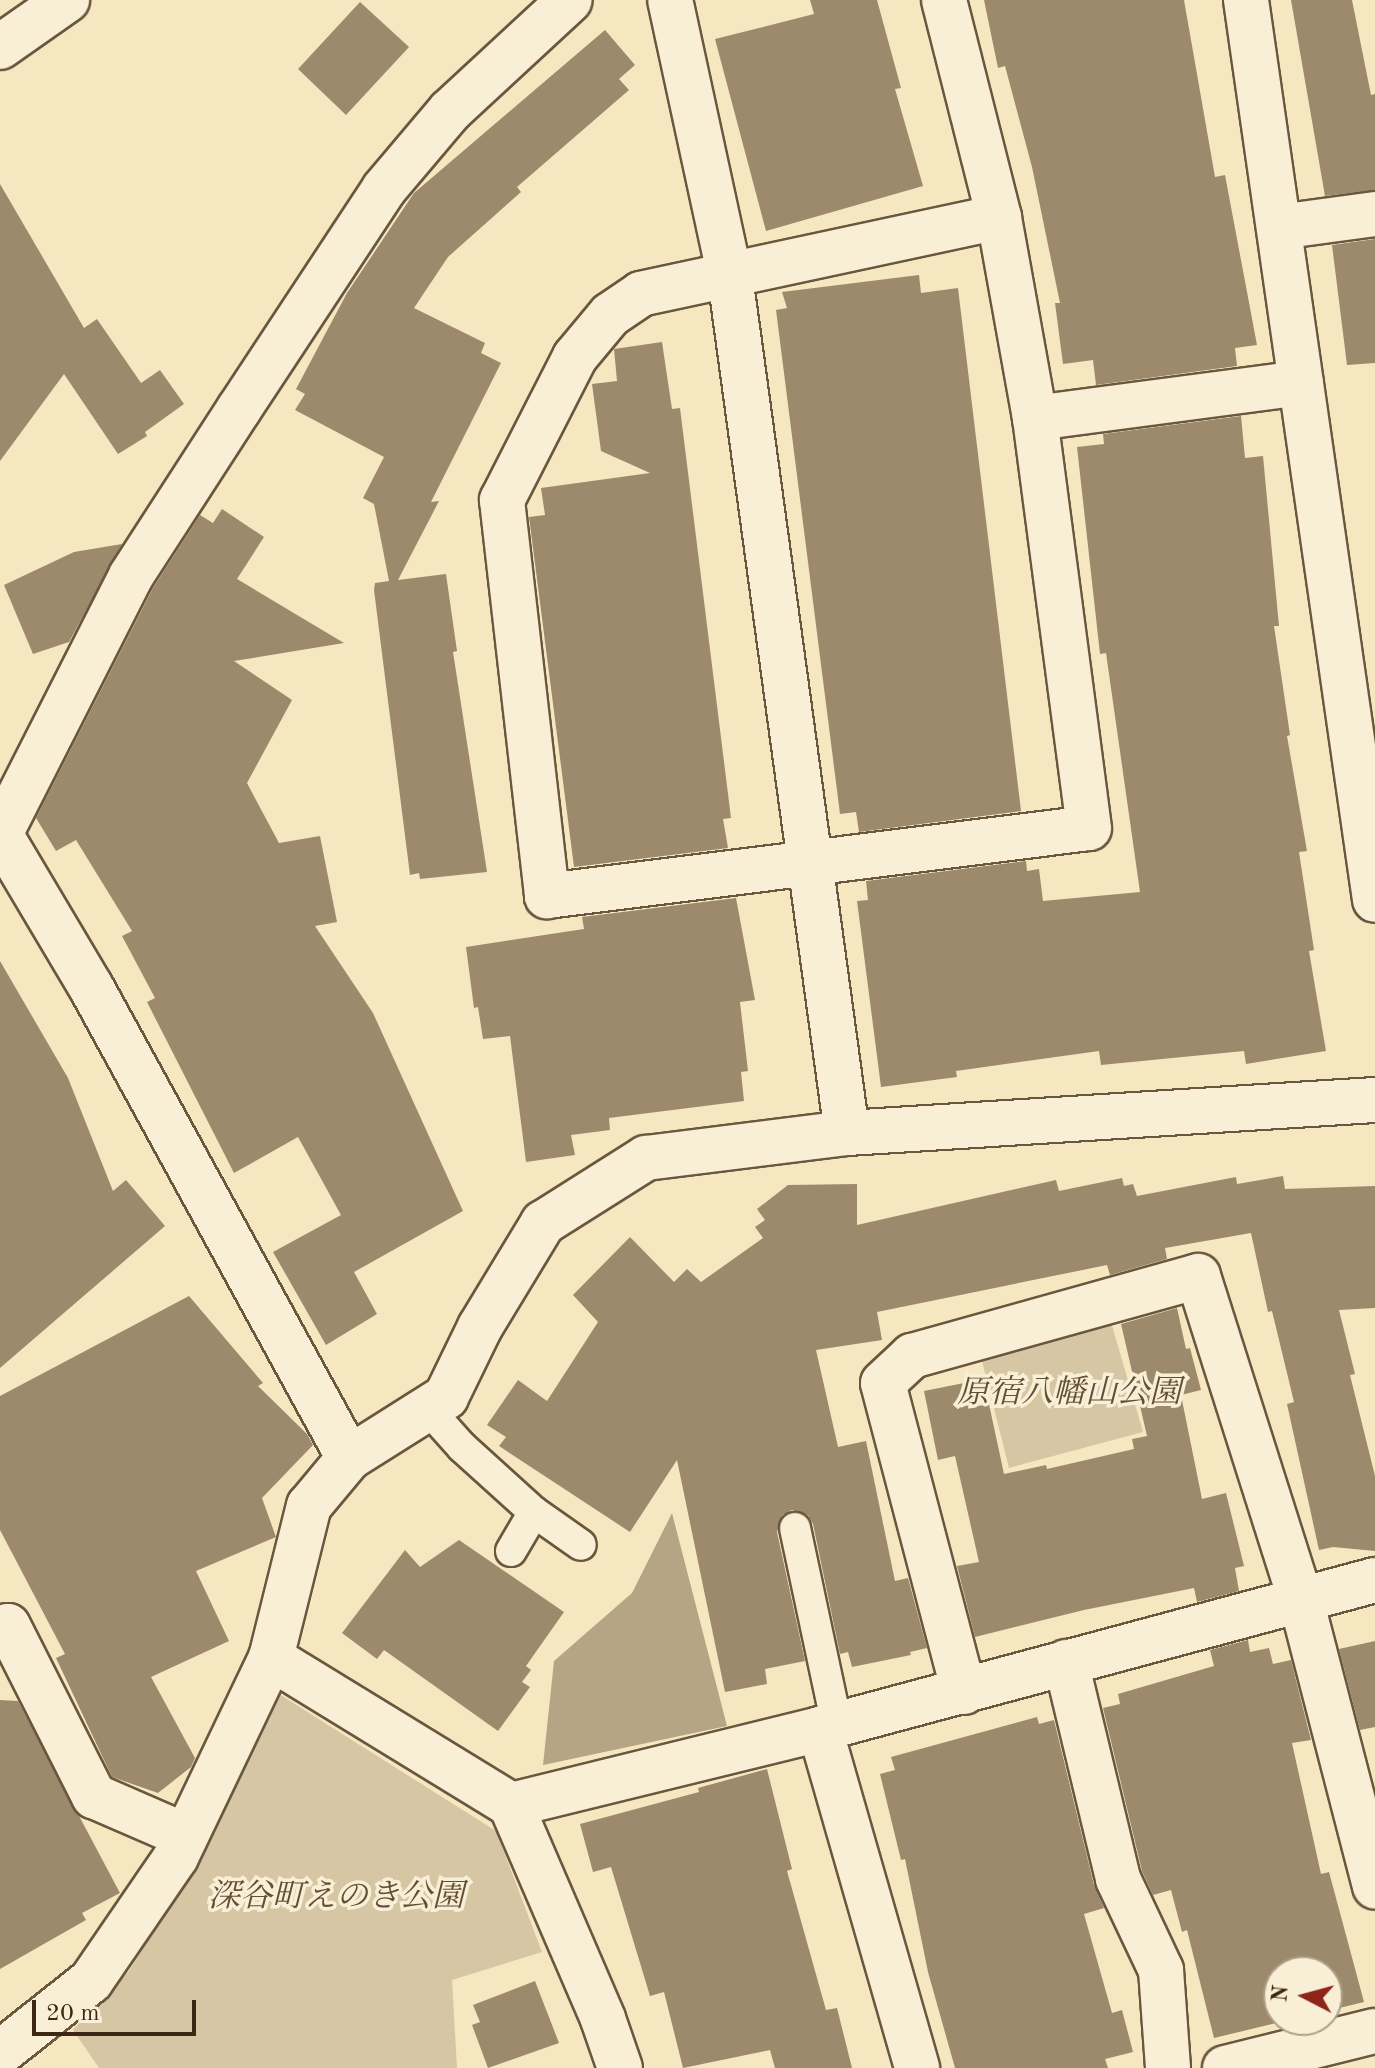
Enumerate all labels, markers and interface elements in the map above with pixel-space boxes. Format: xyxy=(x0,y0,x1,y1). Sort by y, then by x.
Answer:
park label: 原宿八幡山公園 xyxy=(957,1375,1181,1413)
park label: 深谷町えのき公園 xyxy=(208,1879,464,1917)
north arrow xyxy=(1263,1956,1343,2036)
scale bar xyxy=(36,1984,200,2034)
text: N xyxy=(1269,1984,1293,2003)
text: 20 m xyxy=(46,2002,100,2026)

